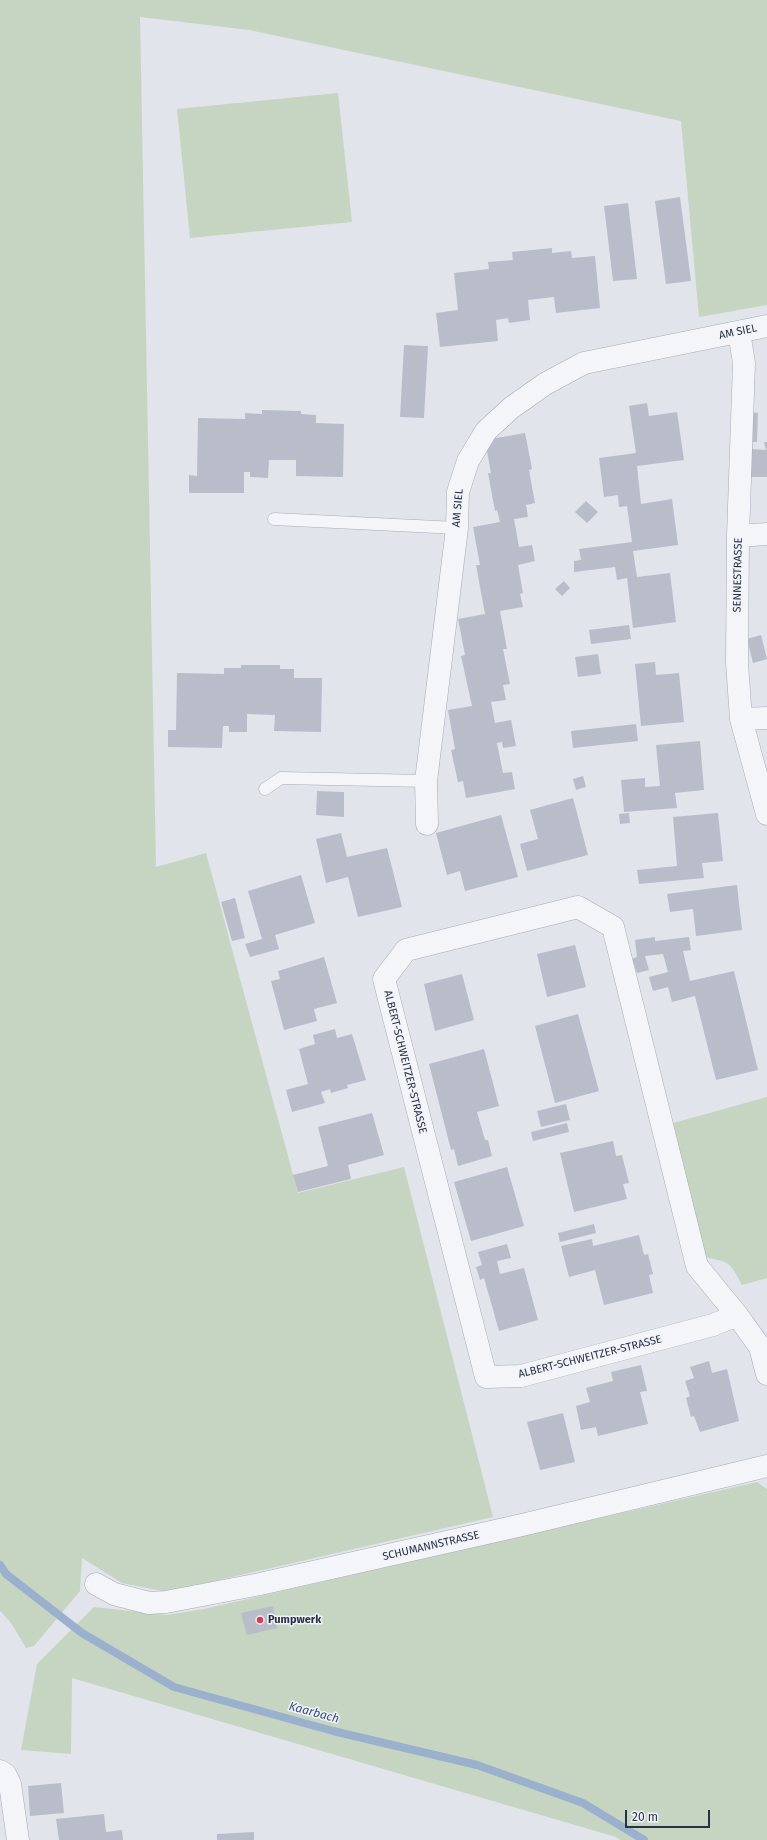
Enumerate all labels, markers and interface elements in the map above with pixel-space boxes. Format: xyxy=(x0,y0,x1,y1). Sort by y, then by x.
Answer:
street label: AM SIEL xyxy=(718,322,758,342)
street label: AM SIEL xyxy=(450,488,466,528)
street label: SENNESTRASSE xyxy=(731,537,745,613)
street label: ALBERT-SCHWEITZER-STRASSE xyxy=(381,989,429,1135)
street label: ALBERT-SCHWEITZER-STRASSE xyxy=(517,1333,663,1381)
street label: SCHUMANNSTRASSE xyxy=(381,1528,481,1564)
place label: Pumpwerk xyxy=(268,1613,321,1627)
marker: Pumpwerk xyxy=(255,1615,265,1625)
water label: Kaarbach xyxy=(287,1699,341,1727)
scale bar xyxy=(627,1802,712,1828)
text: 20 m xyxy=(632,1810,658,1824)

